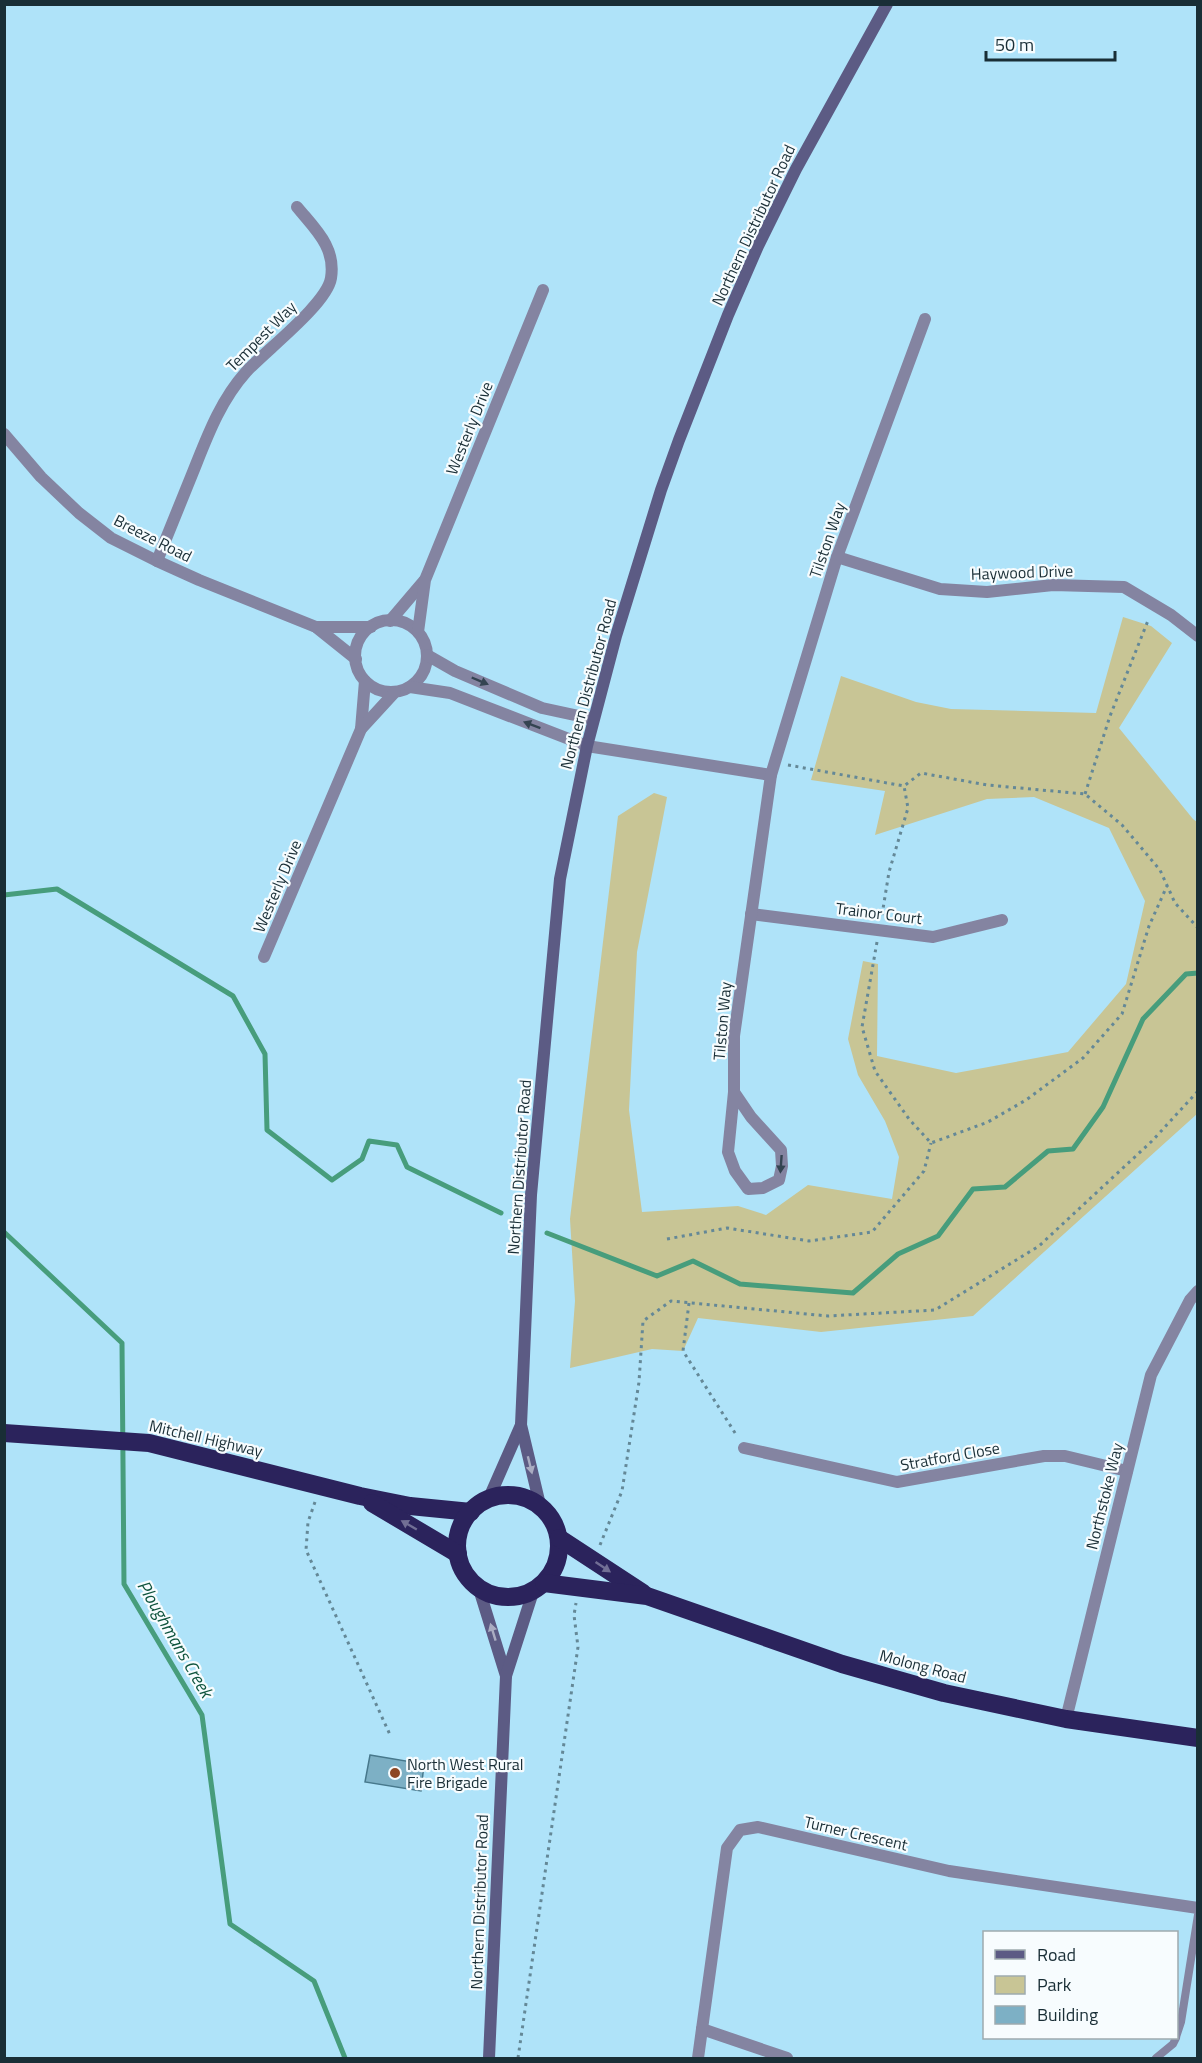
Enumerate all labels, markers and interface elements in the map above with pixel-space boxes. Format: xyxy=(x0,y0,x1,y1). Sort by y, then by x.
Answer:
scale bar xyxy=(986,24,1115,62)
text: 50 m xyxy=(995,31,1034,58)
street label: Northern Distributor Road xyxy=(705,141,801,309)
street label: Tempest Way xyxy=(220,295,302,377)
street label: Westerly Drive xyxy=(439,378,499,478)
street label: Tilston Way xyxy=(803,499,851,581)
street label: Breeze Road xyxy=(110,508,196,568)
street label: Haywood Drive xyxy=(970,558,1074,586)
street label: Northern Distributor Road xyxy=(554,596,622,772)
one-way arrow xyxy=(471,676,489,686)
one-way arrow xyxy=(523,720,541,729)
street label: Westerly Drive xyxy=(247,836,307,936)
street label: Trainor Court xyxy=(834,896,924,930)
street label: Tilston Way xyxy=(707,980,737,1061)
street label: Northern Distributor Road xyxy=(501,1079,537,1255)
one-way arrow xyxy=(776,1154,786,1173)
street label: Mitchell Highway xyxy=(147,1413,265,1463)
street label: Stratford Close xyxy=(898,1435,1002,1477)
street label: Northstoke Way xyxy=(1079,1440,1129,1552)
one-way arrow xyxy=(526,1456,536,1474)
one-way arrow xyxy=(401,1519,417,1530)
one-way arrow xyxy=(595,1561,611,1572)
water label: Ploughmans Creek xyxy=(131,1575,221,1704)
one-way arrow xyxy=(487,1623,497,1641)
street label: Molong Road xyxy=(877,1643,969,1689)
place label: North West Rural Fire Brigade xyxy=(407,1752,524,1794)
marker: North West Rural Fire Brigade xyxy=(388,1766,402,1780)
street label: Turner Crescent xyxy=(802,1809,910,1857)
street label: Northern Distributor Road xyxy=(464,1814,494,1990)
legend xyxy=(983,1931,1178,2039)
text: Road xyxy=(1037,1941,1076,1968)
text: Park xyxy=(1037,1971,1072,1998)
text: Building xyxy=(1037,2001,1098,2028)

